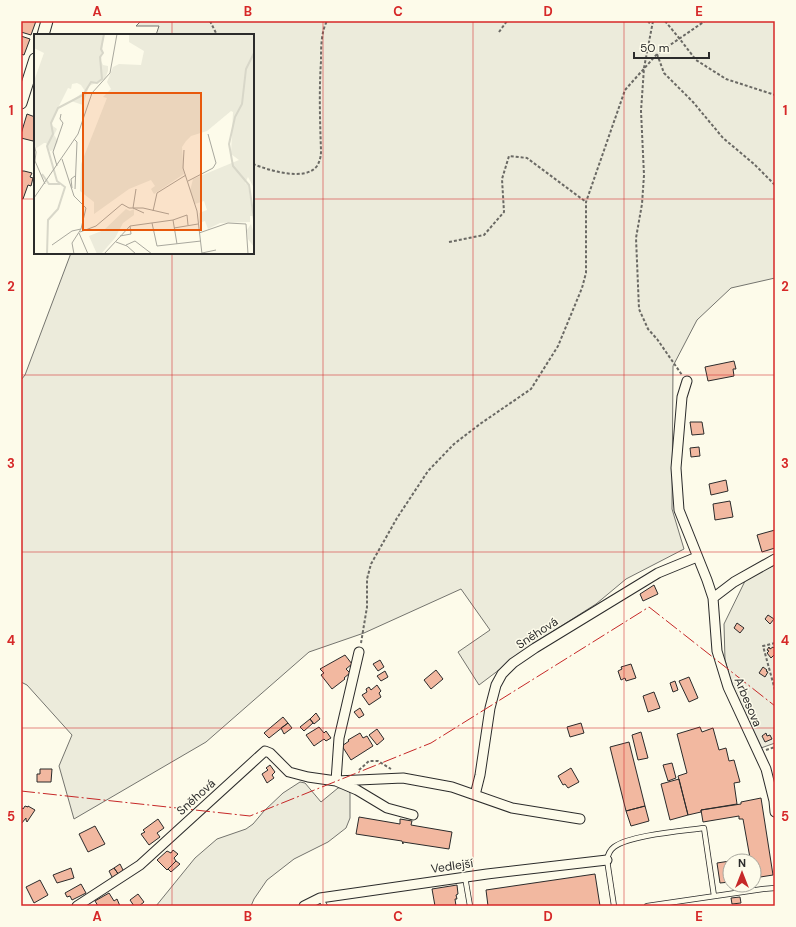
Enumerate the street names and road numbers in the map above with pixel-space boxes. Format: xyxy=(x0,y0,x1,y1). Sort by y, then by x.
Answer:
street label: Sněhová xyxy=(513,614,561,652)
street label: Arbesova xyxy=(730,675,766,729)
street label: Sněhová xyxy=(173,775,219,819)
street label: Vedlejší xyxy=(430,855,475,877)

